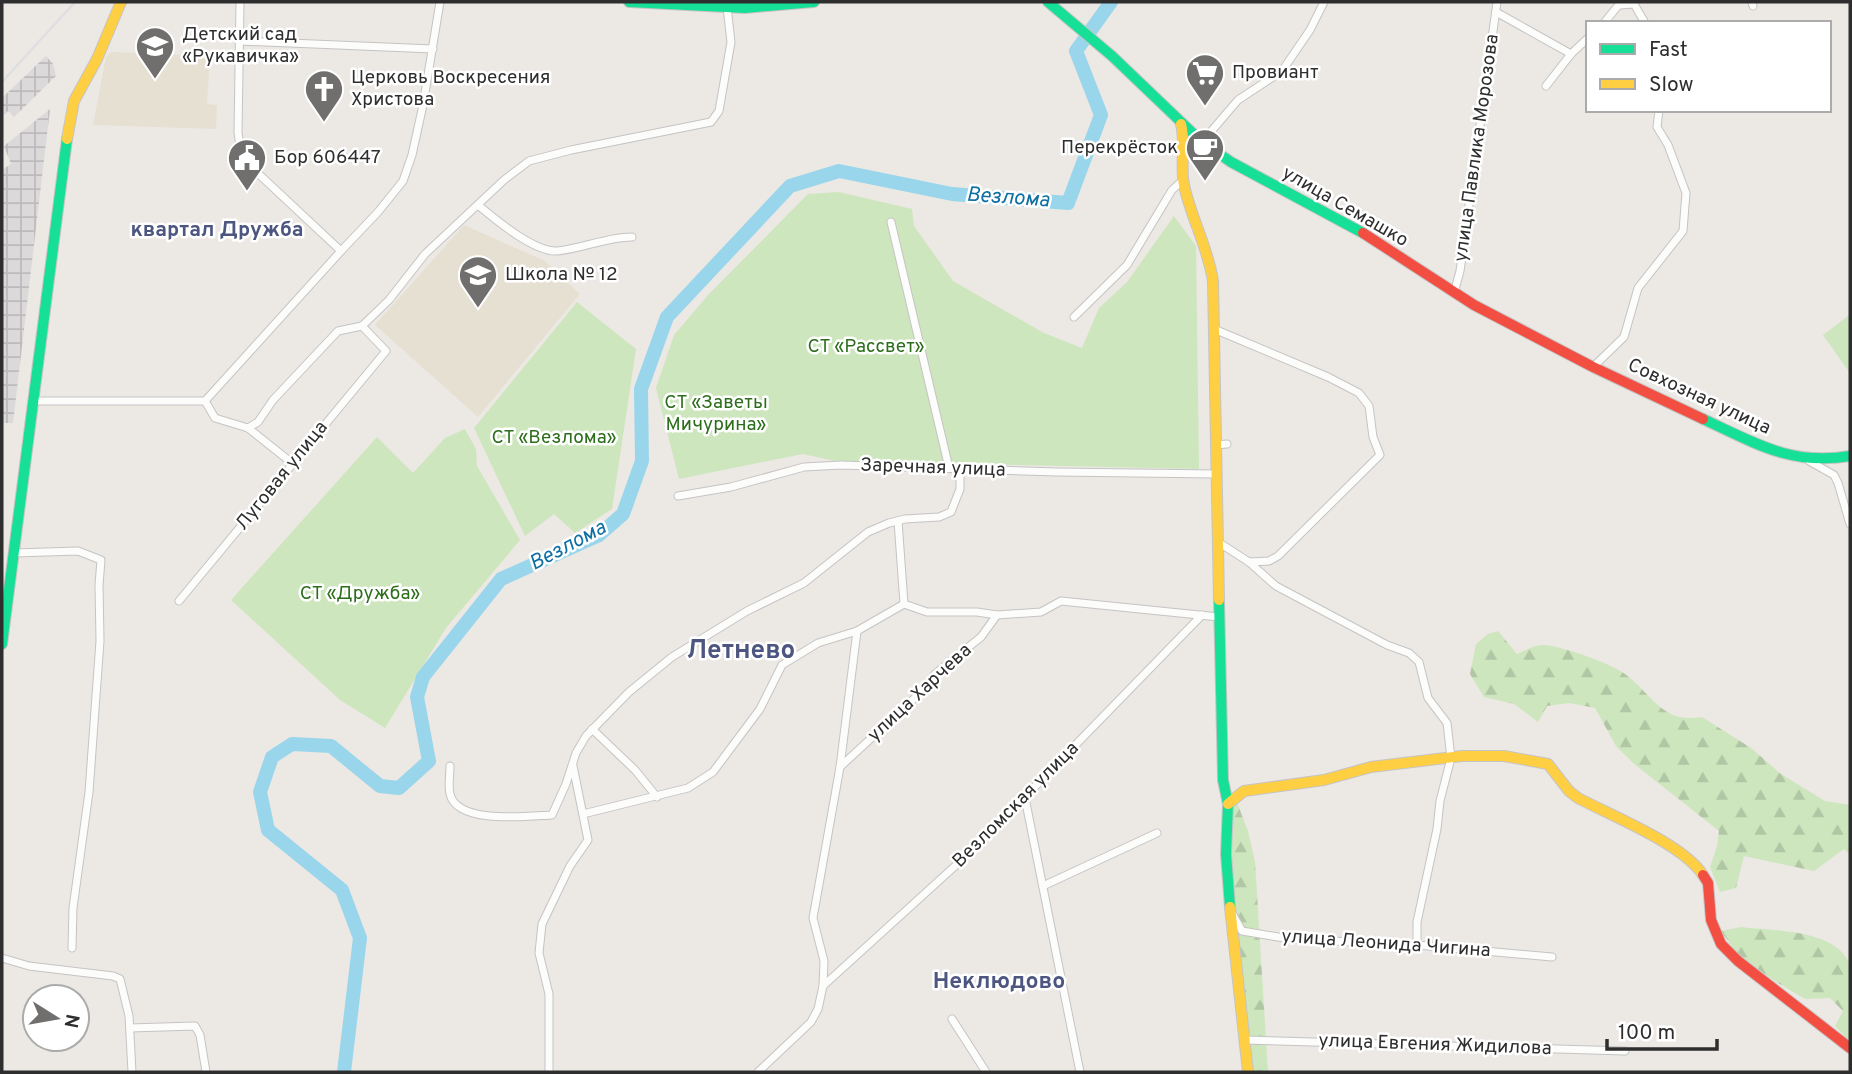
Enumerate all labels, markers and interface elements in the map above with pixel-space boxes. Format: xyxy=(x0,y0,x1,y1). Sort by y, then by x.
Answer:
legend xyxy=(1586,21,1831,112)
place label: Детский сад «Рукавичка» xyxy=(182,23,299,69)
school or university icon: Детский сад «Рукавичка» xyxy=(134,25,176,80)
street label: улица Павлика Морозова xyxy=(1449,32,1505,264)
text: Fast xyxy=(1649,37,1688,64)
supermarket icon: Провиант xyxy=(1184,52,1226,107)
place label: Провиант xyxy=(1232,61,1319,85)
place label: Церковь Воскресения Христова xyxy=(351,66,550,112)
church icon: Церковь Воскресения Христова xyxy=(303,68,345,123)
text: Slow xyxy=(1649,72,1694,99)
cafe icon: Перекрёсток xyxy=(1184,127,1226,182)
place label: Перекрёсток xyxy=(1061,136,1178,160)
public building icon: Бор 606447 xyxy=(226,137,268,192)
place label: Бор 606447 xyxy=(274,146,381,170)
street label: улица Семашко xyxy=(1278,161,1412,253)
water label: Везлома xyxy=(965,182,1051,214)
district label: квартал Дружба xyxy=(130,217,304,244)
school or university icon: Школа № 12 xyxy=(457,254,499,309)
place label: Школа № 12 xyxy=(505,263,618,287)
park label: СТ «Рассвет» xyxy=(807,335,925,359)
street label: Совхозная улица xyxy=(1624,353,1774,441)
park label: СТ «Заветы Мичурина» xyxy=(664,391,768,437)
street label: Луговая улица xyxy=(230,416,334,536)
park label: СТ «Везлома» xyxy=(491,426,617,450)
street label: Заречная улица xyxy=(860,453,1006,483)
water label: Везлома xyxy=(525,514,611,577)
park label: СТ «Дружба» xyxy=(300,582,420,606)
district label: Летнево xyxy=(687,635,795,668)
street label: улица Харчева xyxy=(863,639,977,747)
street label: Везломская улица xyxy=(948,737,1084,873)
street label: улица Леонида Чигина xyxy=(1281,925,1491,963)
district label: Неклюдово xyxy=(933,968,1065,997)
north arrow xyxy=(21,983,91,1053)
scale bar xyxy=(1607,1007,1717,1052)
text: N xyxy=(58,1012,84,1030)
text: 100 m xyxy=(1618,1020,1675,1047)
street label: улица Евгения Жидилова xyxy=(1318,1029,1552,1061)

